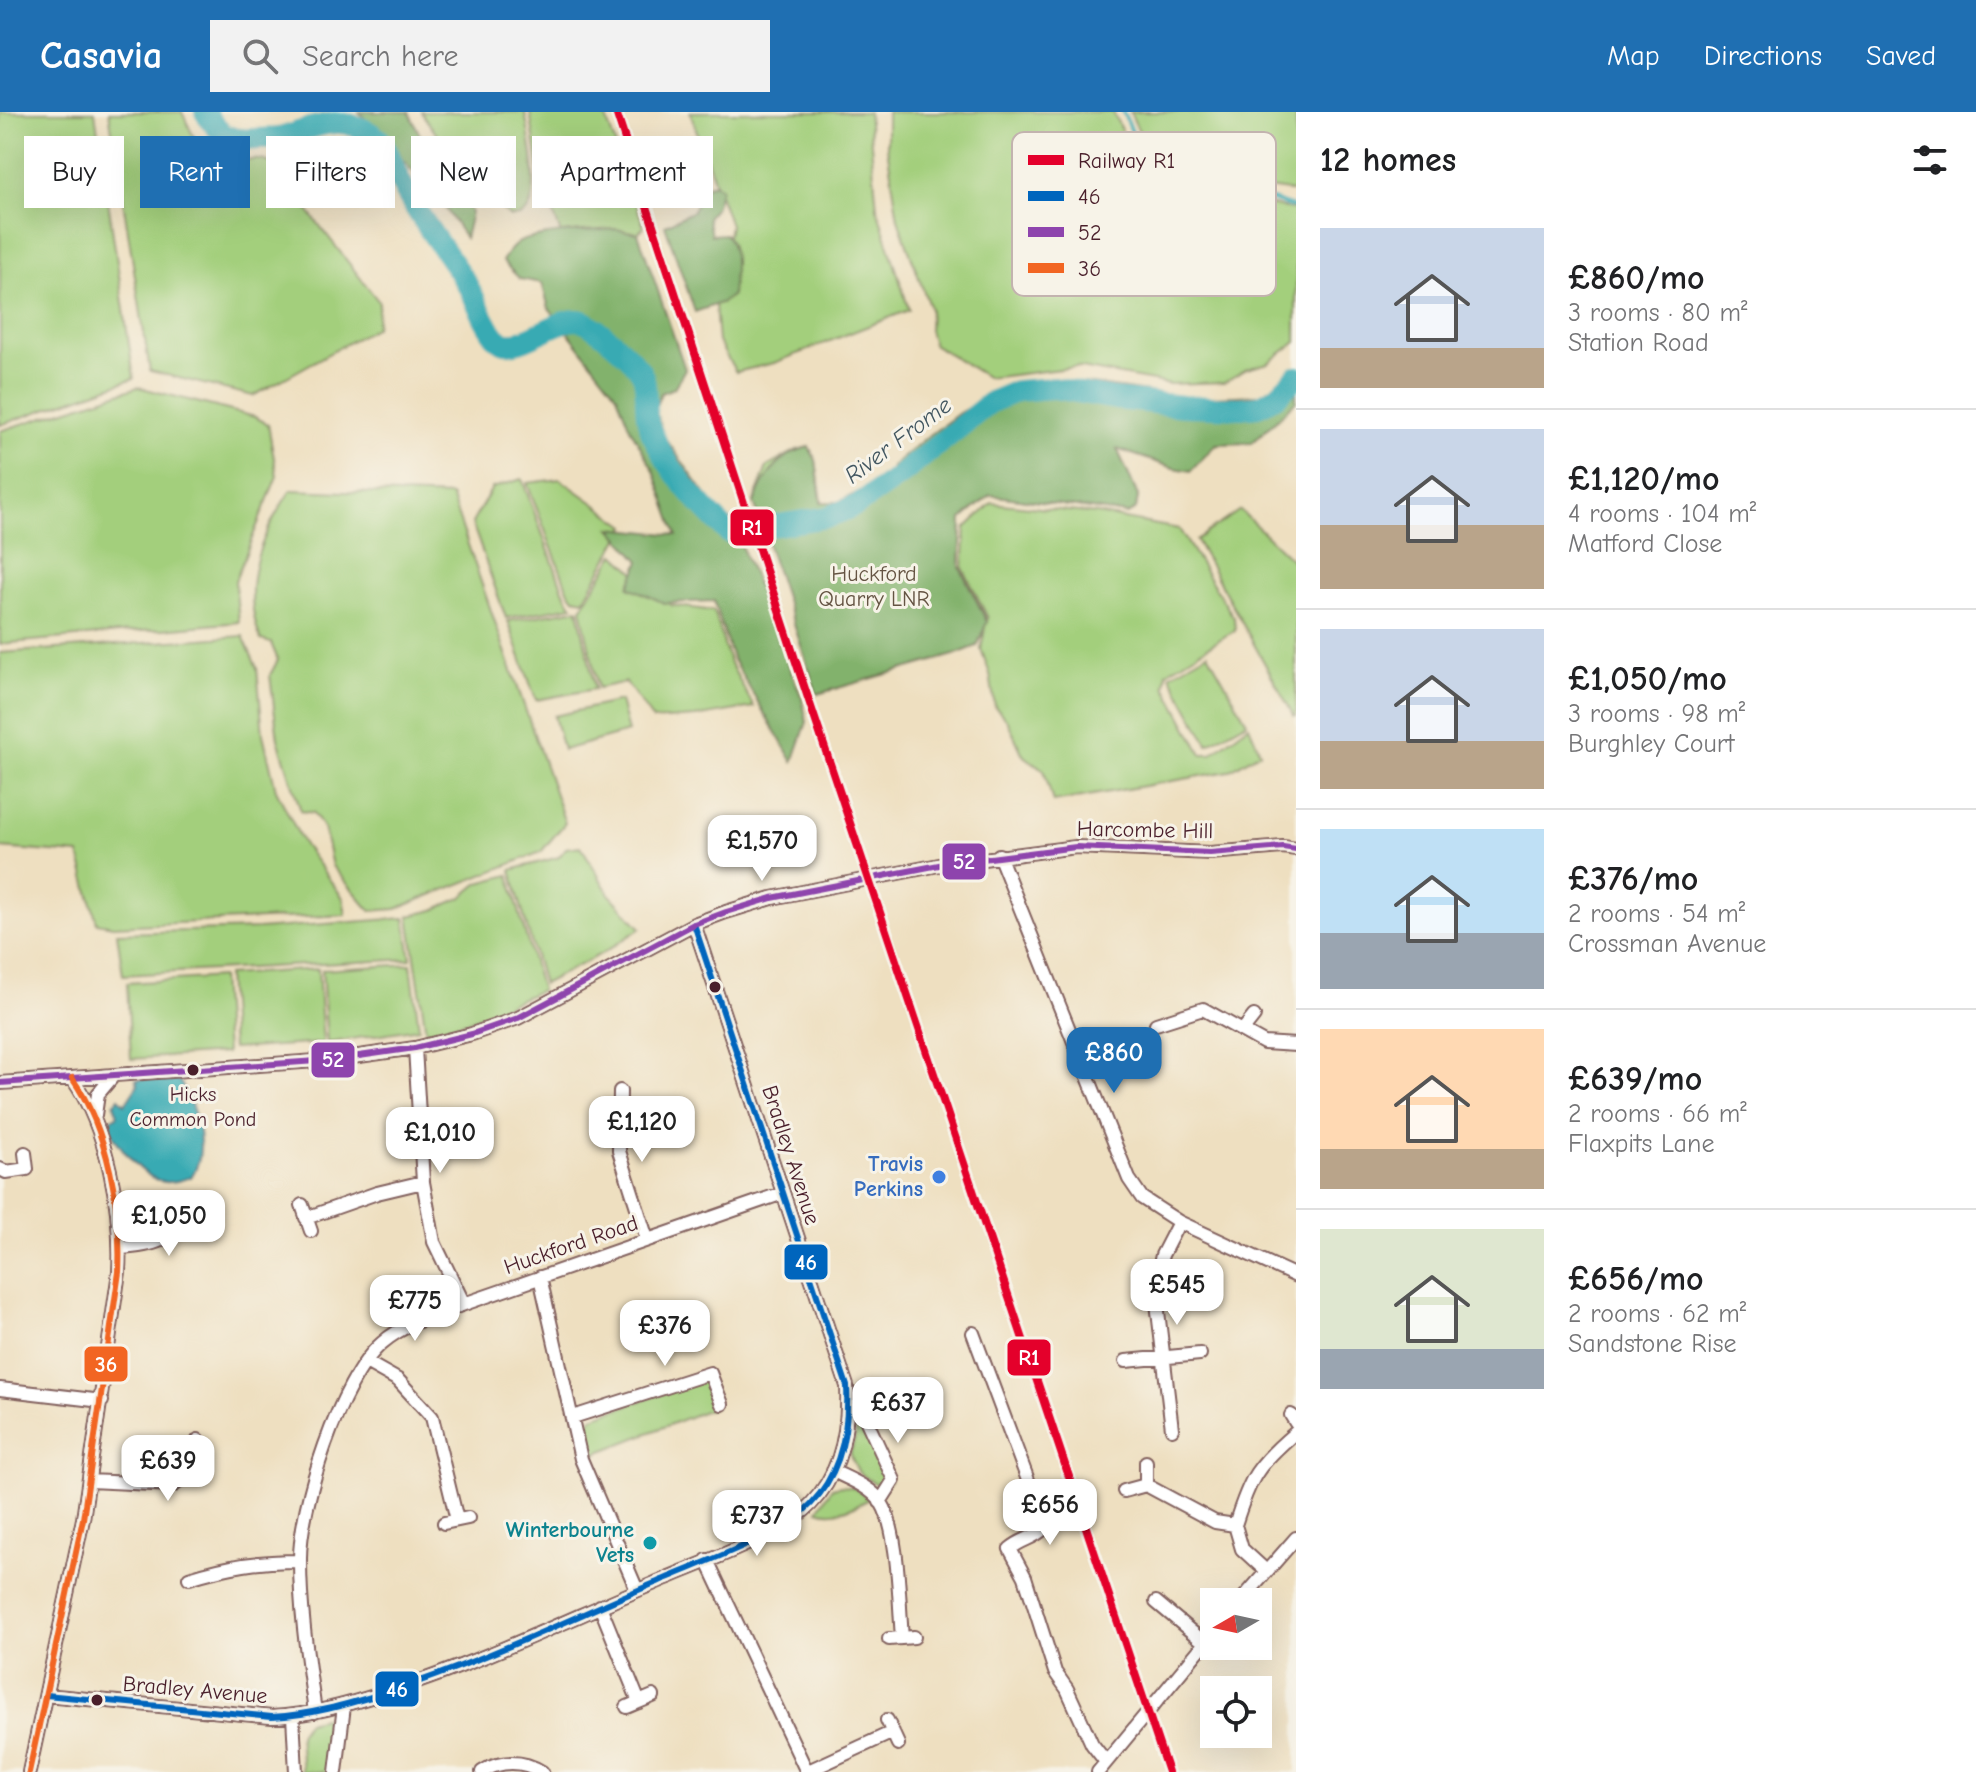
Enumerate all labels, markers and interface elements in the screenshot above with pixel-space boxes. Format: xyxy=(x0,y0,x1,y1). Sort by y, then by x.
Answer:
search box xyxy=(210,20,770,92)
text: Casavia xyxy=(40,34,162,78)
icon: search xyxy=(238,34,282,78)
text: Search here xyxy=(302,39,458,74)
text: Map xyxy=(1607,40,1660,72)
text: Directions xyxy=(1704,40,1822,72)
text: Saved xyxy=(1866,40,1936,72)
legend xyxy=(1012,132,1276,296)
chip: Buy xyxy=(24,136,124,208)
chip: Rent xyxy=(140,136,250,208)
chip: Filters xyxy=(266,136,395,208)
chip: New xyxy=(411,136,516,208)
chip: Apartment xyxy=(532,136,713,208)
icon: filters xyxy=(1908,138,1952,182)
text: 12 homes xyxy=(1320,140,1456,180)
text: Railway R1 xyxy=(1078,148,1175,174)
text: 46 xyxy=(1078,184,1101,210)
text: 52 xyxy=(1078,220,1101,246)
text: 36 xyxy=(1078,256,1101,282)
text: £860/mo xyxy=(1568,258,1705,298)
icon: home xyxy=(1384,260,1480,356)
text: 3 rooms · 80 m² xyxy=(1568,298,1747,328)
text: Station Road xyxy=(1568,328,1709,358)
water label: River Frome xyxy=(839,391,957,489)
text: £1,120/mo xyxy=(1568,459,1720,499)
icon: home xyxy=(1384,461,1480,557)
text: 4 rooms · 104 m² xyxy=(1568,499,1756,529)
line badge: R1 xyxy=(729,508,775,547)
text: R1 xyxy=(741,515,763,541)
text: Matford Close xyxy=(1568,529,1722,559)
park label: Huckford Quarry LNR xyxy=(818,561,930,612)
text: £1,050/mo xyxy=(1568,659,1727,699)
icon: home xyxy=(1384,661,1480,757)
text: 3 rooms · 98 m² xyxy=(1568,699,1745,729)
text: Burghley Court xyxy=(1568,729,1734,759)
pin: £1,570 xyxy=(697,815,827,883)
street label: Harcombe Hill xyxy=(1077,816,1213,844)
text: £1,570 xyxy=(726,826,798,856)
line badge: 52 xyxy=(941,842,987,881)
text: 52 xyxy=(953,849,975,875)
text: £376/mo xyxy=(1568,859,1698,899)
icon: home xyxy=(1384,861,1480,957)
text: 2 rooms · 54 m² xyxy=(1568,899,1745,929)
text: Crossman Avenue xyxy=(1568,929,1766,959)
unlabelled marker xyxy=(707,979,723,995)
pin: £860 xyxy=(1067,1027,1161,1095)
text: £860 xyxy=(1085,1038,1143,1068)
line badge: 52 xyxy=(310,1041,356,1079)
text: 52 xyxy=(322,1047,344,1073)
text: £639/mo xyxy=(1568,1059,1702,1099)
icon: home xyxy=(1384,1061,1480,1157)
marker: Hicks Common Pond xyxy=(185,1062,201,1078)
street label: Bradley Avenue xyxy=(756,1082,826,1228)
place label: Hicks Common Pond xyxy=(130,1083,256,1131)
pin: £1,120 xyxy=(577,1096,707,1164)
text: 2 rooms · 66 m² xyxy=(1568,1099,1747,1129)
pin: £1,010 xyxy=(375,1107,505,1175)
text: £1,120 xyxy=(607,1107,677,1137)
text: £1,010 xyxy=(404,1118,476,1148)
text: Flaxpits Lane xyxy=(1568,1129,1714,1159)
place label: Travis Perkins xyxy=(854,1151,923,1202)
marker: Travis Perkins xyxy=(930,1168,948,1186)
pin: £1,050 xyxy=(104,1190,234,1258)
text: £1,050 xyxy=(131,1201,207,1231)
street label: Huckford Road xyxy=(500,1210,642,1280)
line badge: 46 xyxy=(783,1243,829,1281)
text: 46 xyxy=(795,1250,817,1276)
pin: £545 xyxy=(1130,1259,1224,1327)
text: £656/mo xyxy=(1568,1259,1704,1299)
icon: home xyxy=(1384,1261,1480,1357)
text: £545 xyxy=(1149,1270,1205,1300)
pin: £775 xyxy=(368,1275,462,1343)
text: £775 xyxy=(388,1286,442,1316)
text: 2 rooms · 62 m² xyxy=(1568,1299,1746,1329)
pin: £376 xyxy=(618,1300,712,1368)
text: £376 xyxy=(638,1311,692,1341)
text: Sandstone Rise xyxy=(1568,1329,1736,1359)
line badge: R1 xyxy=(1006,1338,1052,1377)
line badge: 36 xyxy=(83,1345,129,1383)
text: R1 xyxy=(1018,1345,1040,1371)
text: 36 xyxy=(95,1352,117,1378)
pin: £637 xyxy=(851,1377,945,1445)
text: £637 xyxy=(870,1388,926,1418)
pin: £639 xyxy=(121,1435,215,1503)
text: £639 xyxy=(139,1446,197,1476)
pin: £656 xyxy=(1003,1479,1097,1547)
pin: £737 xyxy=(710,1490,804,1558)
text: £656 xyxy=(1021,1490,1079,1520)
text: £737 xyxy=(730,1501,784,1531)
place label: Winterbourne Vets xyxy=(506,1517,634,1568)
marker: Winterbourne Vets xyxy=(641,1534,659,1552)
north arrow xyxy=(1200,1588,1272,1660)
map controls xyxy=(1200,1588,1272,1748)
line badge: 46 xyxy=(374,1670,420,1708)
street label: Bradley Avenue xyxy=(122,1671,268,1709)
button: locate xyxy=(1200,1676,1272,1748)
text: 46 xyxy=(386,1677,408,1703)
unlabelled marker xyxy=(89,1692,105,1708)

